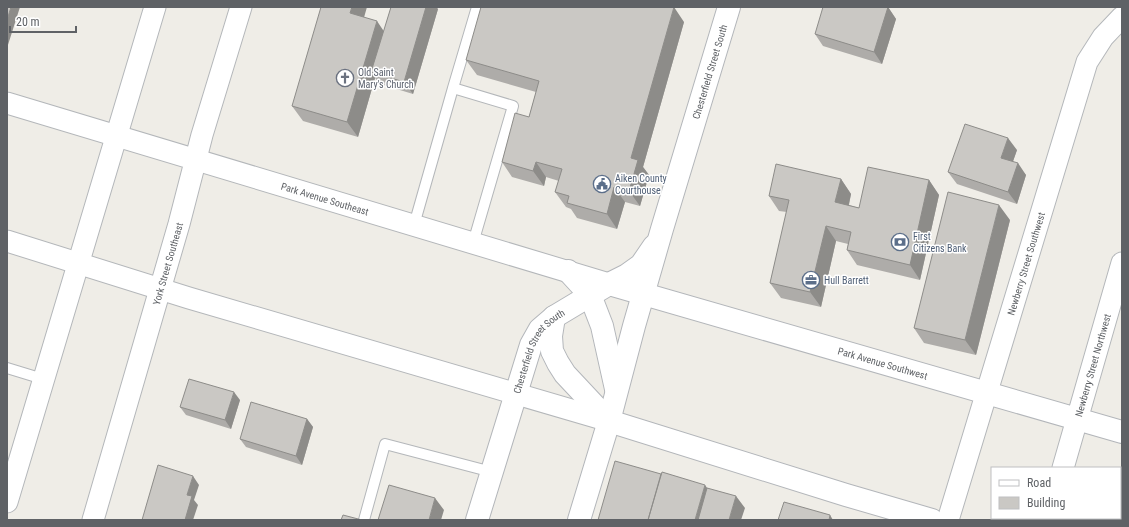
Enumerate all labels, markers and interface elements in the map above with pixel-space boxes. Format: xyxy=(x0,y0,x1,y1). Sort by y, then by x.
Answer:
scale bar xyxy=(10,8,76,34)
text: 20 m xyxy=(16,15,40,29)
street label: Chesterfield Street South xyxy=(690,23,729,120)
place label: Old Saint Mary's Church xyxy=(358,67,414,90)
church icon: Old Saint Mary's Church xyxy=(335,68,355,88)
place label: Aiken County Courthouse xyxy=(615,173,667,196)
public building icon: Aiken County Courthouse xyxy=(592,174,612,194)
street label: Park Avenue Southeast xyxy=(280,180,370,217)
street label: Newberry Street Southwest xyxy=(1005,211,1047,316)
street label: York Street Southeast xyxy=(150,221,185,306)
place label: First Citizens Bank xyxy=(913,231,967,254)
bank icon: First Citizens Bank xyxy=(890,232,910,252)
office icon: Hull Barrett xyxy=(801,270,821,290)
place label: Hull Barrett xyxy=(824,275,869,286)
street label: Chesterfield Street South xyxy=(511,306,567,395)
street label: Newberry Street Northwest xyxy=(1073,312,1113,418)
street label: Park Avenue Southwest xyxy=(837,345,929,381)
legend xyxy=(991,467,1121,519)
text: Road xyxy=(1027,476,1051,490)
text: Building xyxy=(1027,496,1065,510)

